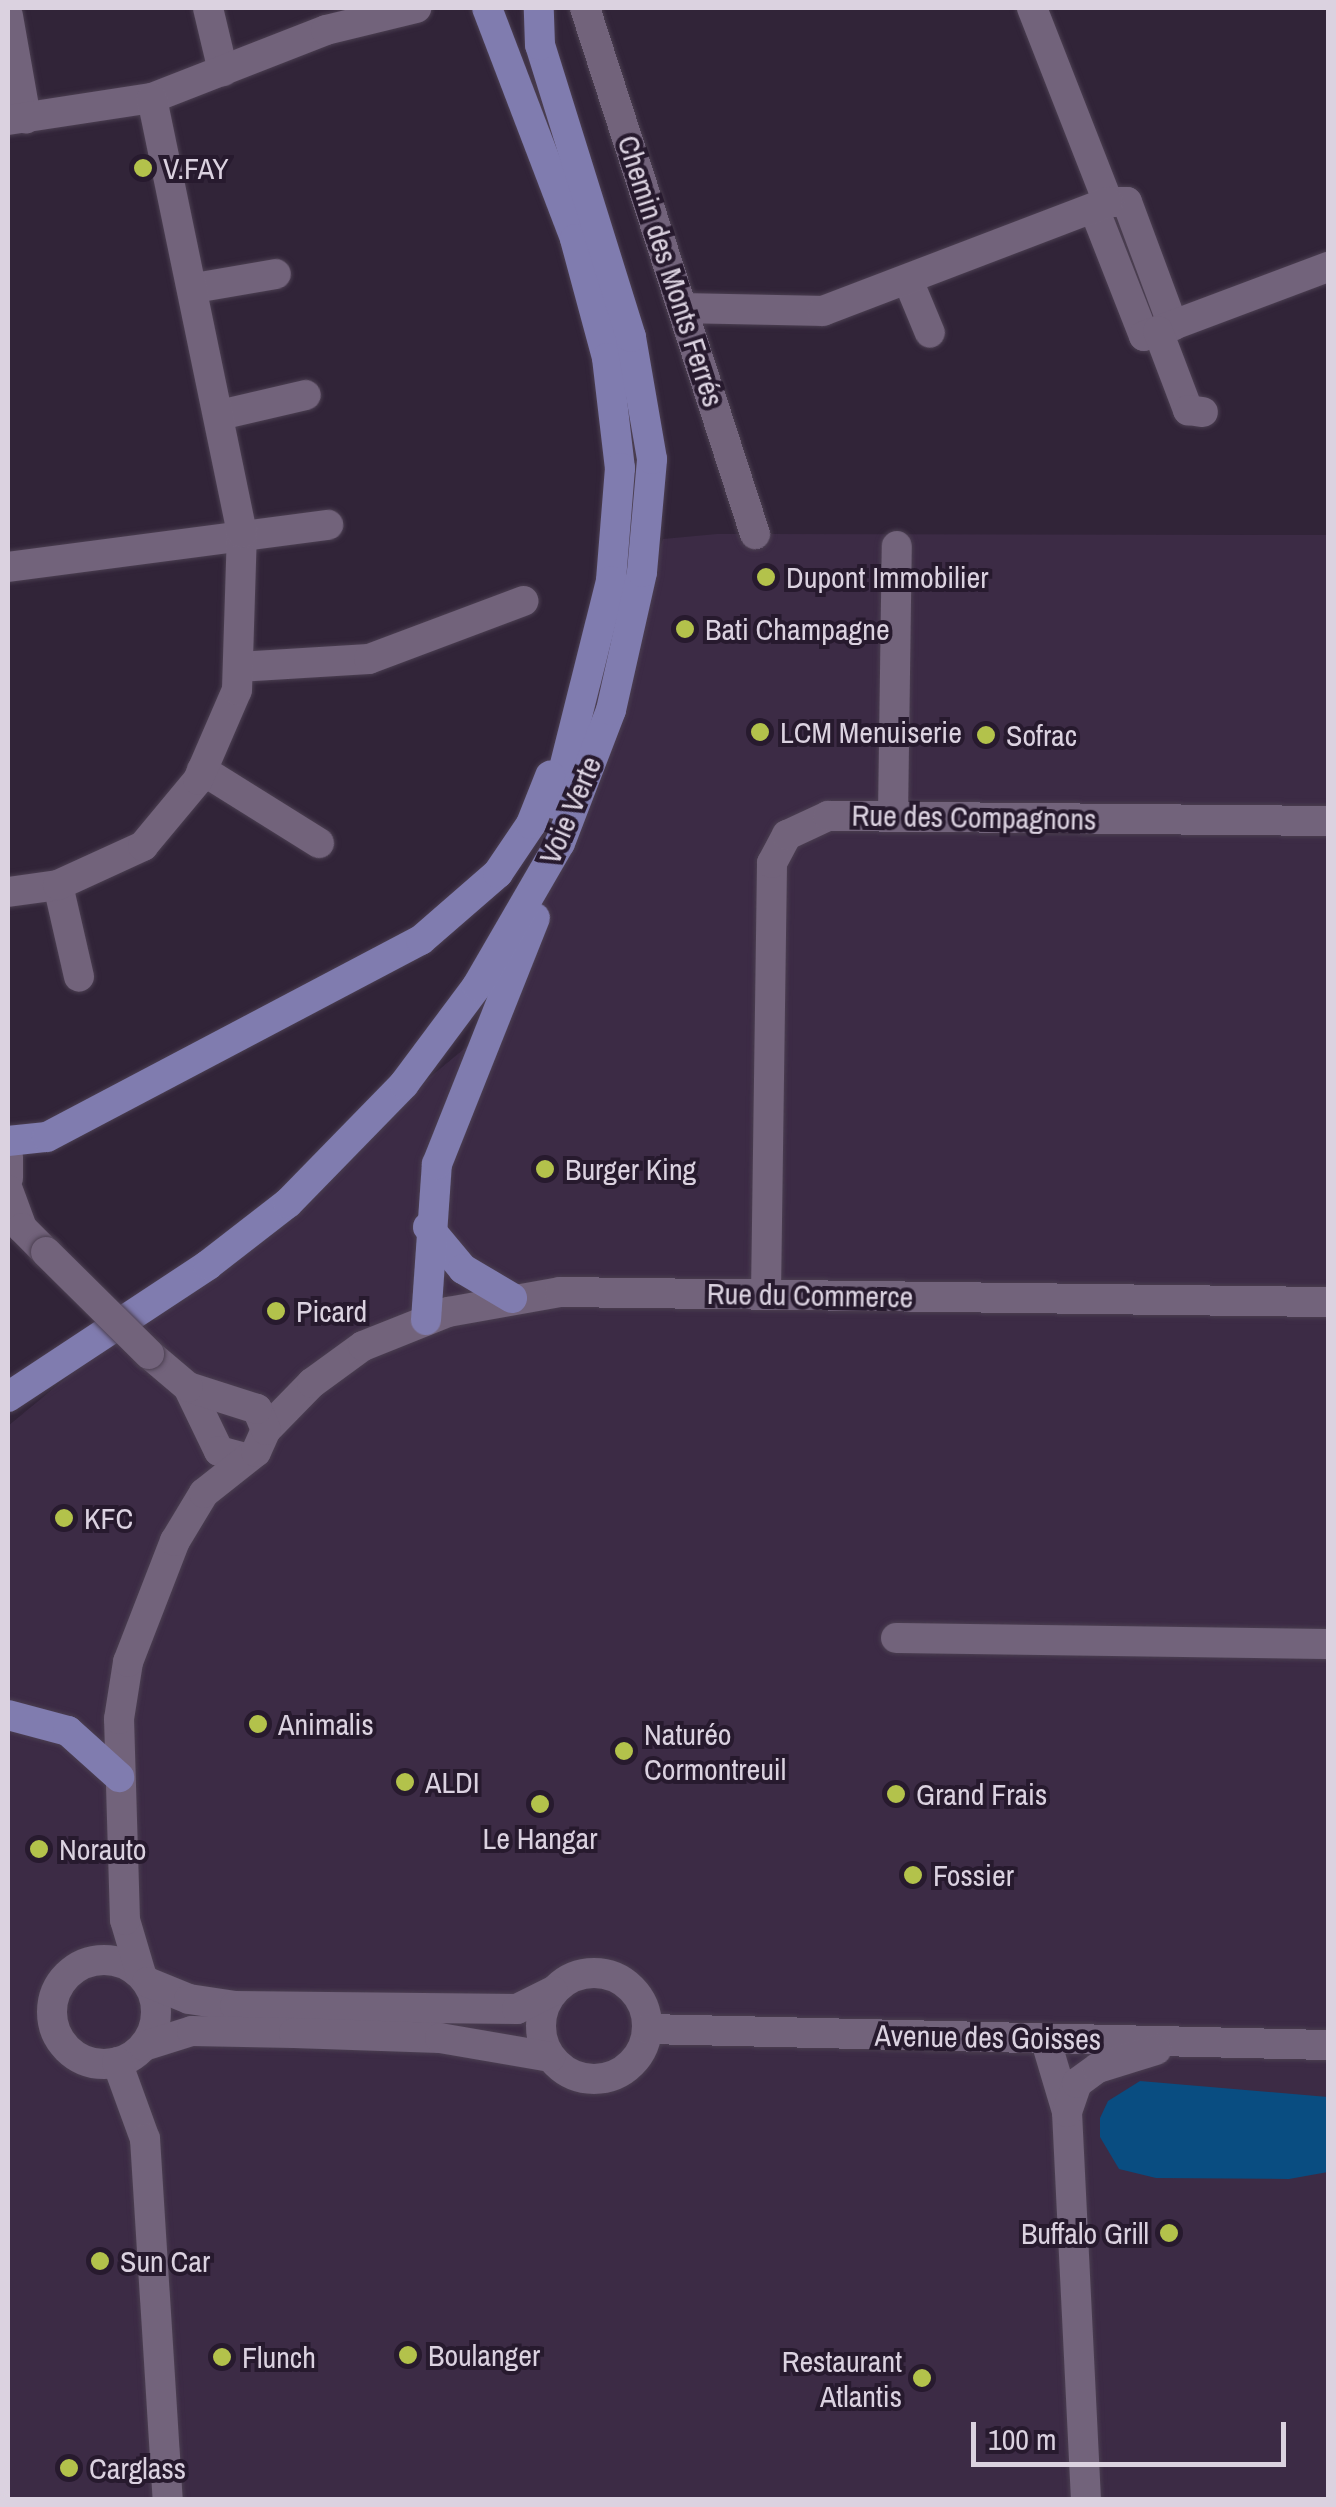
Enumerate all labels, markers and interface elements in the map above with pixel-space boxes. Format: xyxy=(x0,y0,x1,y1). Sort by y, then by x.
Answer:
street label: Chemin des Monts Ferrés xyxy=(610,131,732,411)
place label: V.FAY xyxy=(163,150,229,186)
marker: V.FAY xyxy=(132,157,154,179)
place label: Dupont Immobilier xyxy=(786,559,988,595)
marker: Dupont Immobilier xyxy=(755,566,777,588)
place label: Bati Champagne xyxy=(705,611,890,647)
marker: Bati Champagne xyxy=(674,618,696,640)
place label: LCM Menuiserie xyxy=(780,714,962,750)
place label: Sofrac xyxy=(1006,717,1077,753)
marker: LCM Menuiserie xyxy=(749,721,771,743)
marker: Sofrac xyxy=(975,724,997,746)
street label: Voie Verte xyxy=(531,751,609,869)
street label: Rue des Compagnons xyxy=(851,797,1097,837)
place label: Burger King xyxy=(565,1151,696,1187)
marker: Burger King xyxy=(534,1158,556,1180)
street label: Rue du Commerce xyxy=(706,1275,914,1315)
place label: Picard xyxy=(296,1293,367,1329)
marker: Picard xyxy=(265,1300,287,1322)
place label: KFC xyxy=(84,1500,133,1536)
marker: KFC xyxy=(53,1507,75,1529)
place label: Animalis xyxy=(278,1706,374,1742)
marker: Animalis xyxy=(247,1713,269,1735)
place label: Naturéo Cormontreuil xyxy=(644,1716,786,1786)
marker: Naturéo Cormontreuil xyxy=(613,1740,635,1762)
place label: ALDI xyxy=(425,1764,480,1800)
marker: ALDI xyxy=(394,1771,416,1793)
place label: Grand Frais xyxy=(916,1776,1047,1812)
marker: Grand Frais xyxy=(885,1783,907,1805)
marker: Le Hangar xyxy=(529,1793,551,1815)
place label: Le Hangar xyxy=(483,1820,597,1856)
place label: Norauto xyxy=(59,1831,147,1867)
marker: Norauto xyxy=(28,1838,50,1860)
place label: Fossier xyxy=(933,1857,1014,1893)
marker: Fossier xyxy=(902,1864,924,1886)
street label: Avenue des Goisses xyxy=(874,2017,1102,2057)
place label: Buffalo Grill xyxy=(1021,2215,1149,2251)
marker: Buffalo Grill xyxy=(1158,2222,1180,2244)
place label: Sun Car xyxy=(120,2243,210,2279)
marker: Sun Car xyxy=(89,2250,111,2272)
place label: Boulanger xyxy=(428,2337,540,2373)
place label: Flunch xyxy=(242,2339,316,2375)
place label: Restaurant Atlantis xyxy=(782,2343,902,2414)
marker: Boulanger xyxy=(397,2344,419,2366)
marker: Flunch xyxy=(211,2346,233,2368)
marker: Restaurant Atlantis xyxy=(911,2367,933,2389)
scale bar xyxy=(976,2402,1291,2464)
text: 100 m xyxy=(988,2419,1056,2459)
place label: Carglass xyxy=(89,2450,186,2486)
marker: Carglass xyxy=(58,2457,80,2479)

